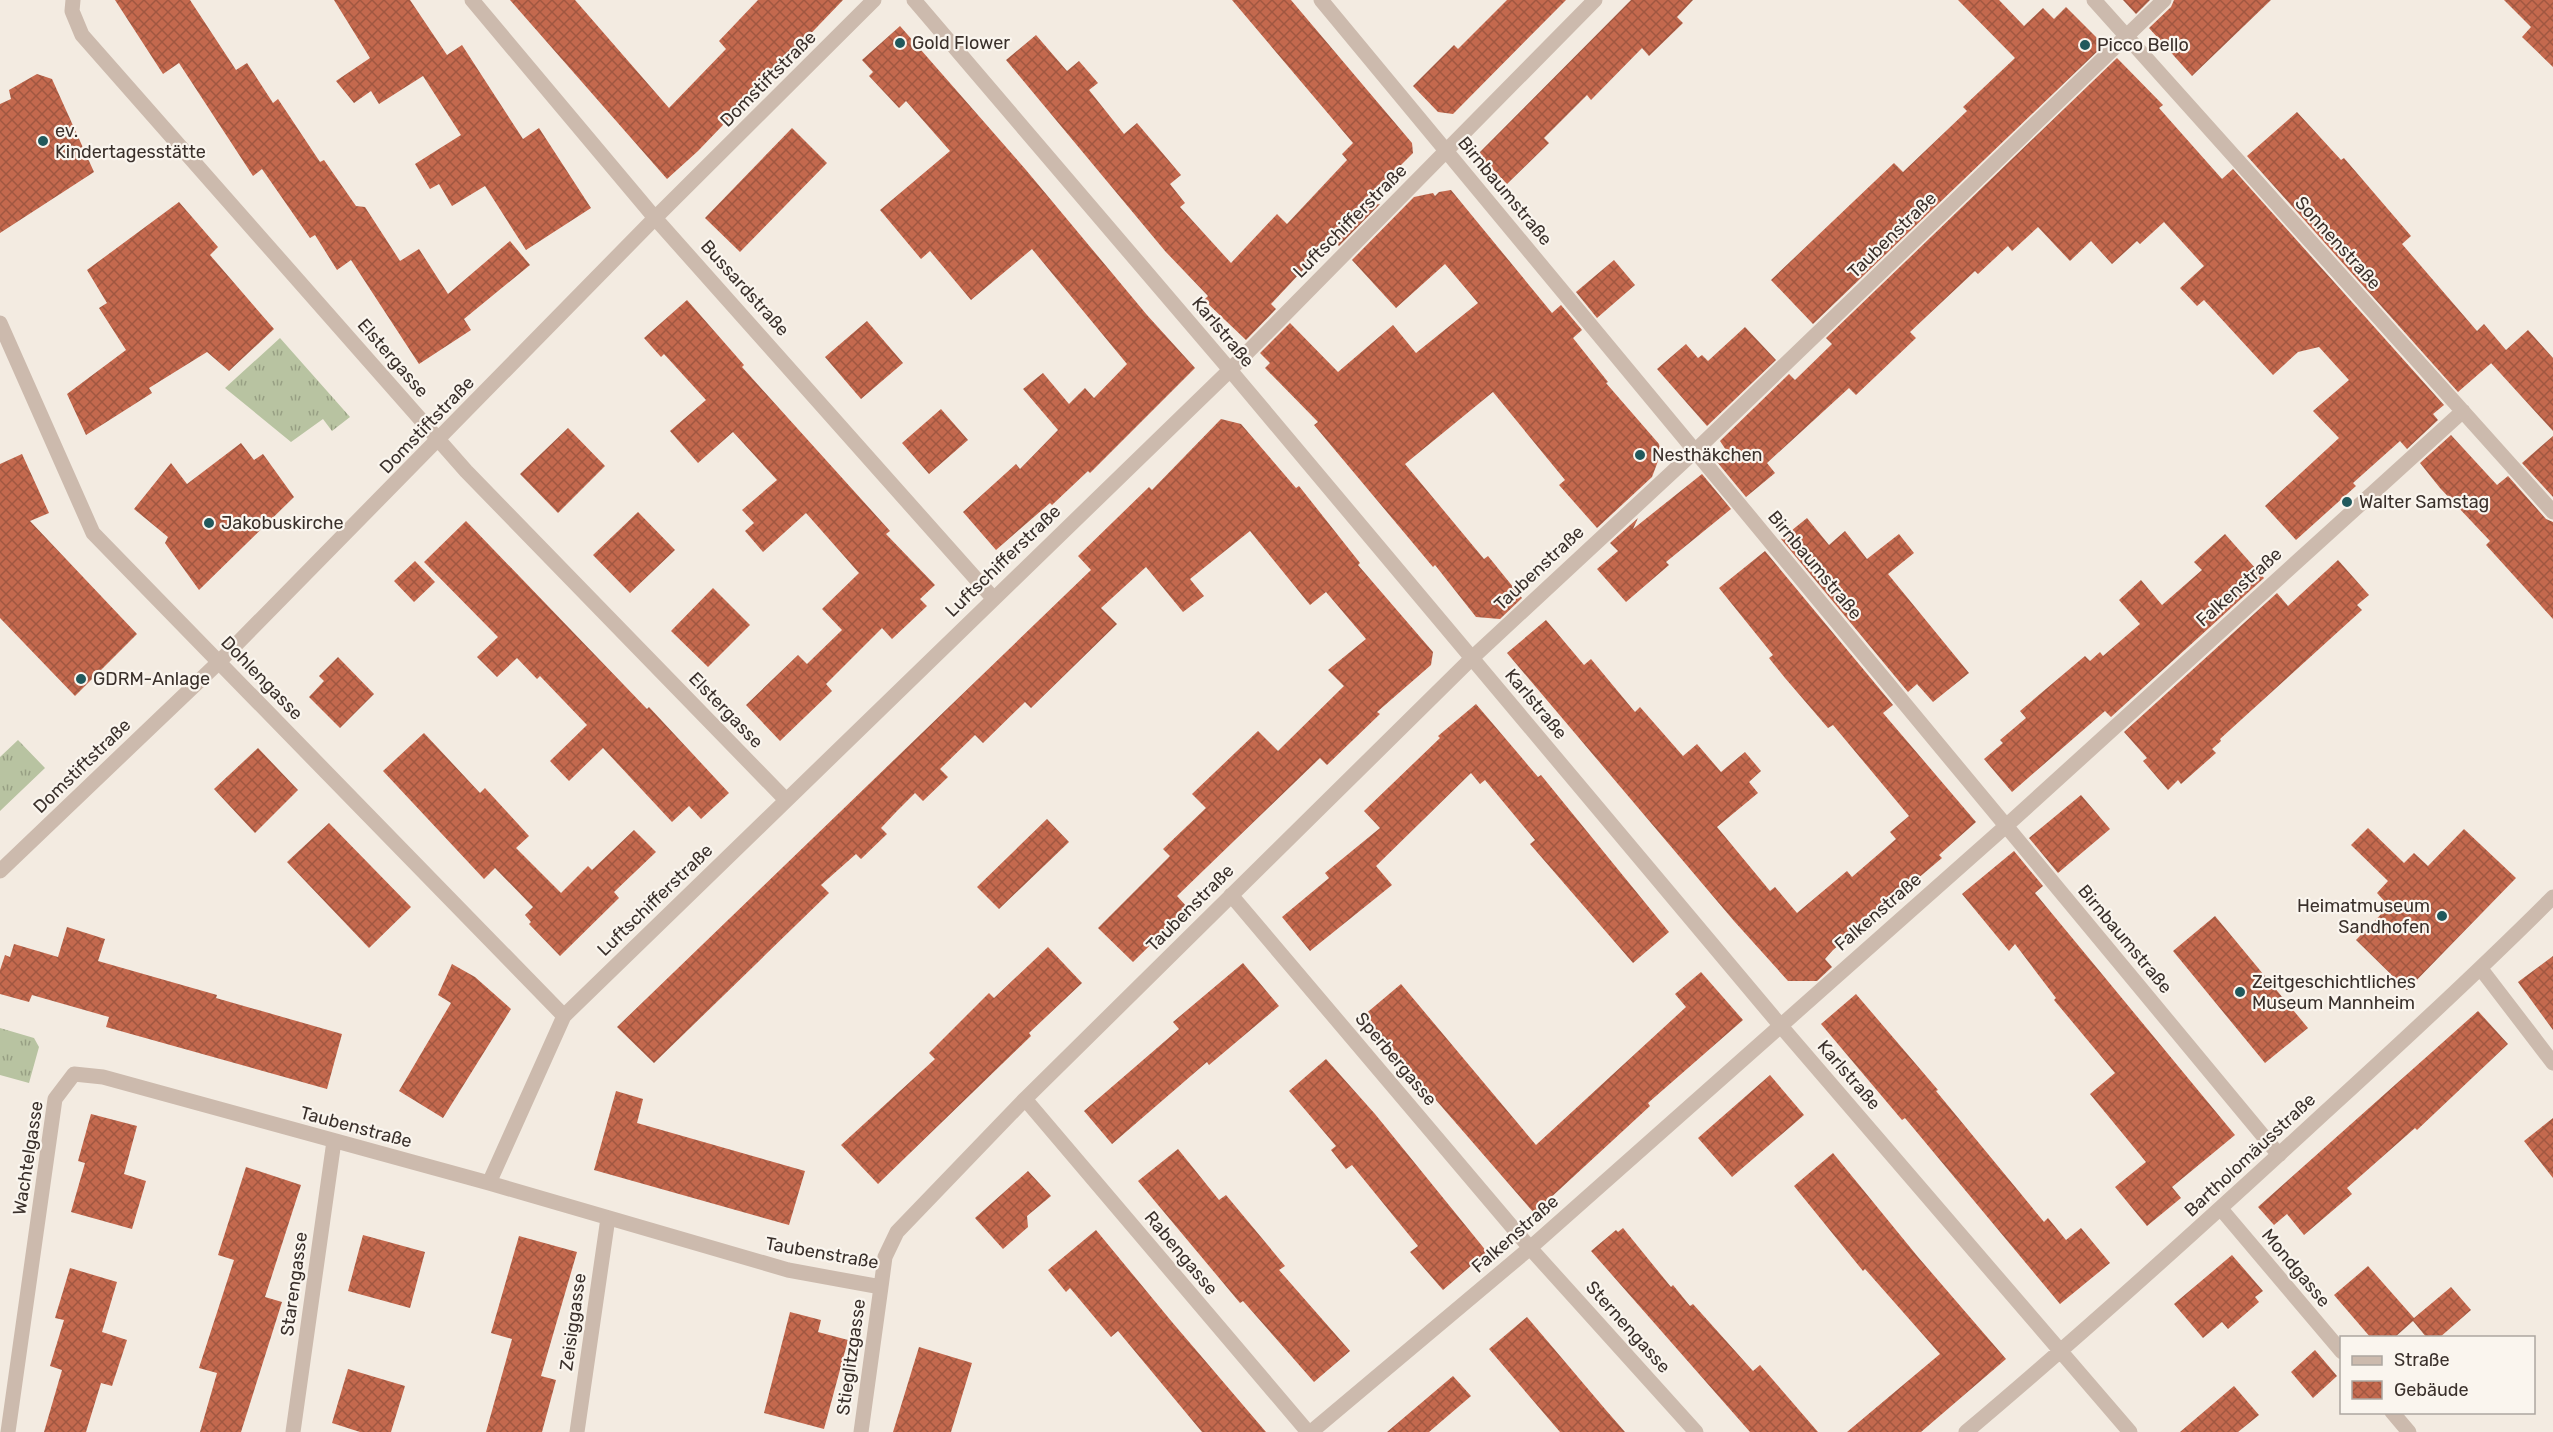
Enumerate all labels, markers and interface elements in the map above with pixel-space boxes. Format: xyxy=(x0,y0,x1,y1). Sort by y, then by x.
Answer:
street label: Domstiftstraße xyxy=(715,26,821,132)
place label: Gold Flower xyxy=(912,32,1010,54)
place label: Picco Bello xyxy=(2097,34,2189,56)
marker: Gold Flower xyxy=(893,36,907,50)
marker: Picco Bello xyxy=(2078,38,2092,52)
place label: ev. Kindertagesstätte xyxy=(55,120,206,163)
street label: Birnbaumstraße xyxy=(1453,132,1557,250)
marker: ev. Kindertagesstätte xyxy=(36,134,50,148)
street label: Luftschifferstraße xyxy=(1289,160,1411,282)
street label: Taubenstraße xyxy=(1843,187,1941,283)
street label: Sonnenstraße xyxy=(2290,192,2386,294)
street label: Bussardstraße xyxy=(696,235,794,341)
street label: Karlstraße xyxy=(1187,292,1259,372)
street label: Elstergasse xyxy=(353,314,433,402)
street label: Domstiftstraße xyxy=(375,372,479,478)
place label: Nesthäkchen xyxy=(1652,444,1762,466)
marker: Nesthäkchen xyxy=(1633,448,1647,462)
place label: Walter Samstag xyxy=(2359,491,2489,513)
marker: Walter Samstag xyxy=(2340,495,2354,509)
street label: Luftschifferstraße xyxy=(941,500,1065,622)
street label: Birnbaumstraße xyxy=(1763,506,1867,624)
place label: Jakobuskirche xyxy=(221,512,343,534)
marker: Jakobuskirche xyxy=(202,516,216,530)
street label: Taubenstraße xyxy=(1490,521,1588,615)
street label: Falkenstraße xyxy=(2192,543,2286,631)
street label: Dohlengasse xyxy=(217,631,307,725)
street label: Karlstraße xyxy=(1500,664,1572,744)
street label: Elstergasse xyxy=(684,667,768,753)
place label: GDRM-Anlage xyxy=(93,668,210,690)
marker: GDRM-Anlage xyxy=(74,672,88,686)
street label: Domstiftstraße xyxy=(29,714,135,818)
street label: Luftschifferstraße xyxy=(593,839,717,961)
street label: Taubenstraße xyxy=(1142,860,1238,956)
street label: Falkenstraße xyxy=(1830,868,1926,956)
street label: Birnbaumstraße xyxy=(2073,880,2177,998)
place label: Heimatmuseum Sandhofen xyxy=(2297,895,2430,938)
marker: Heimatmuseum Sandhofen xyxy=(2435,909,2449,923)
place label: Zeitgeschichtliches Museum Mannheim xyxy=(2252,971,2416,1014)
marker: Zeitgeschichtliches Museum Mannheim xyxy=(2233,985,2247,999)
street label: Sperbergasse xyxy=(1350,1008,1442,1110)
street label: Karlstraße xyxy=(1813,1036,1885,1114)
street label: Bartholomäusstraße xyxy=(2180,1089,2320,1221)
street label: Wachtelgasse xyxy=(8,1099,48,1217)
street label: Taubenstraße xyxy=(298,1102,414,1152)
street label: Falkenstraße xyxy=(1467,1190,1563,1278)
street label: Rabengasse xyxy=(1140,1207,1222,1299)
street label: Mondgasse xyxy=(2257,1224,2335,1312)
street label: Starengasse xyxy=(276,1231,312,1337)
street label: Taubenstraße xyxy=(764,1232,880,1274)
street label: Zeisiggasse xyxy=(555,1272,591,1372)
street label: Sternengasse xyxy=(1581,1276,1675,1378)
street label: Stieglitzgasse xyxy=(832,1297,870,1417)
legend xyxy=(2340,1336,2535,1414)
text: Straße xyxy=(2394,1349,2450,1371)
text: Gebäude xyxy=(2394,1379,2469,1401)

